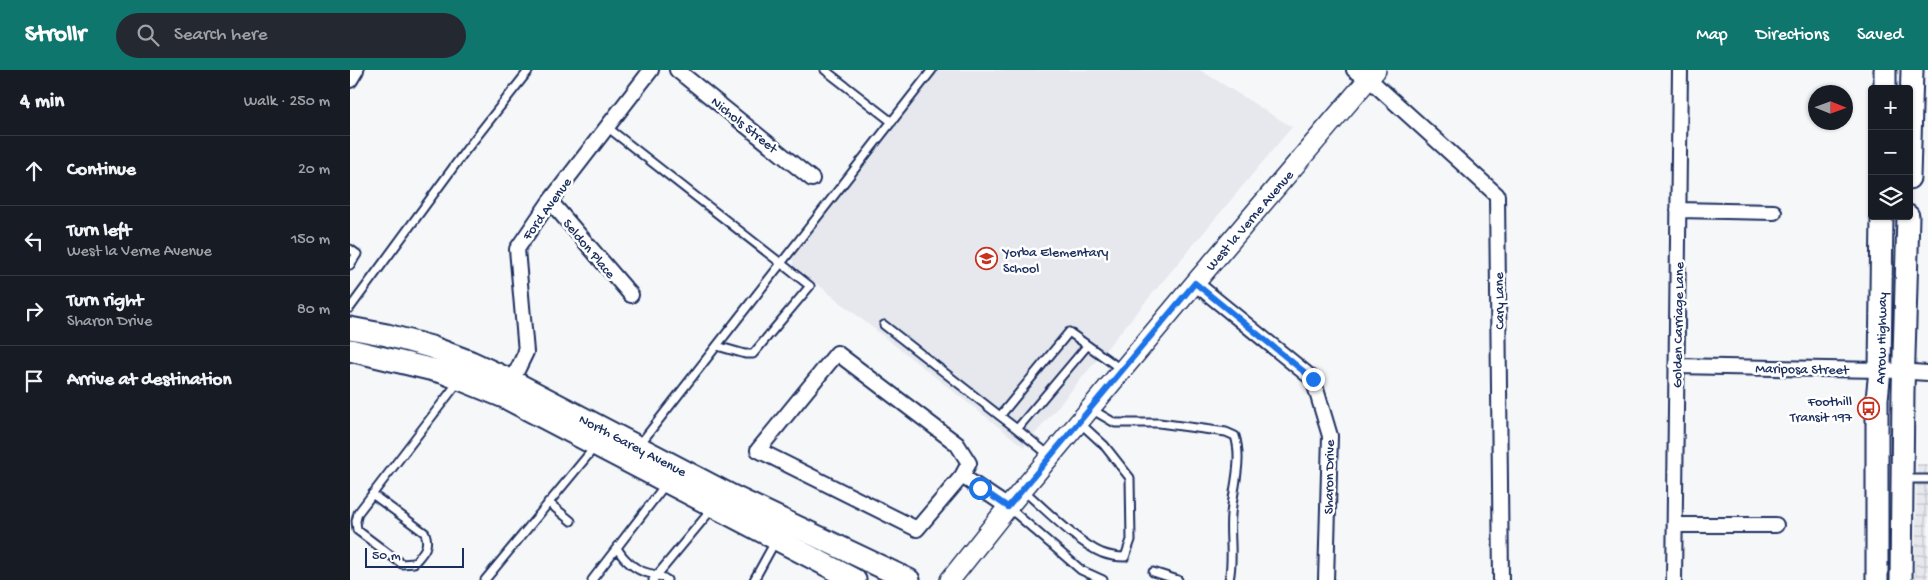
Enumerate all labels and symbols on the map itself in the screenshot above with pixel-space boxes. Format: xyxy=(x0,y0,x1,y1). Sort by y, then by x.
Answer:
north arrow xyxy=(1808,85,1853,130)
street label: Nichols Street xyxy=(707,94,781,159)
street label: West la Verne Avenue xyxy=(1203,167,1299,275)
street label: Ford Avenue xyxy=(519,174,577,245)
street label: Seldon Place xyxy=(558,216,618,284)
place label: Yorba Elementary School xyxy=(1001,245,1108,278)
school or university icon: Yorba Elementary School xyxy=(975,247,999,271)
street label: Golden Carriage Lane xyxy=(1670,261,1689,388)
street label: Cary Lane xyxy=(1491,271,1509,330)
street label: Arrow Highway xyxy=(1873,292,1892,385)
street label: Mariposa Street xyxy=(1755,361,1850,380)
route end xyxy=(1302,368,1325,391)
place label: Foothill Transit 197 xyxy=(1789,394,1853,427)
bus stop icon: Foothill Transit 197 xyxy=(1856,396,1880,420)
street label: North Garey Avenue xyxy=(575,411,690,482)
street label: Sharon Drive xyxy=(1321,439,1340,514)
route start xyxy=(969,477,992,500)
scale bar xyxy=(365,545,464,568)

